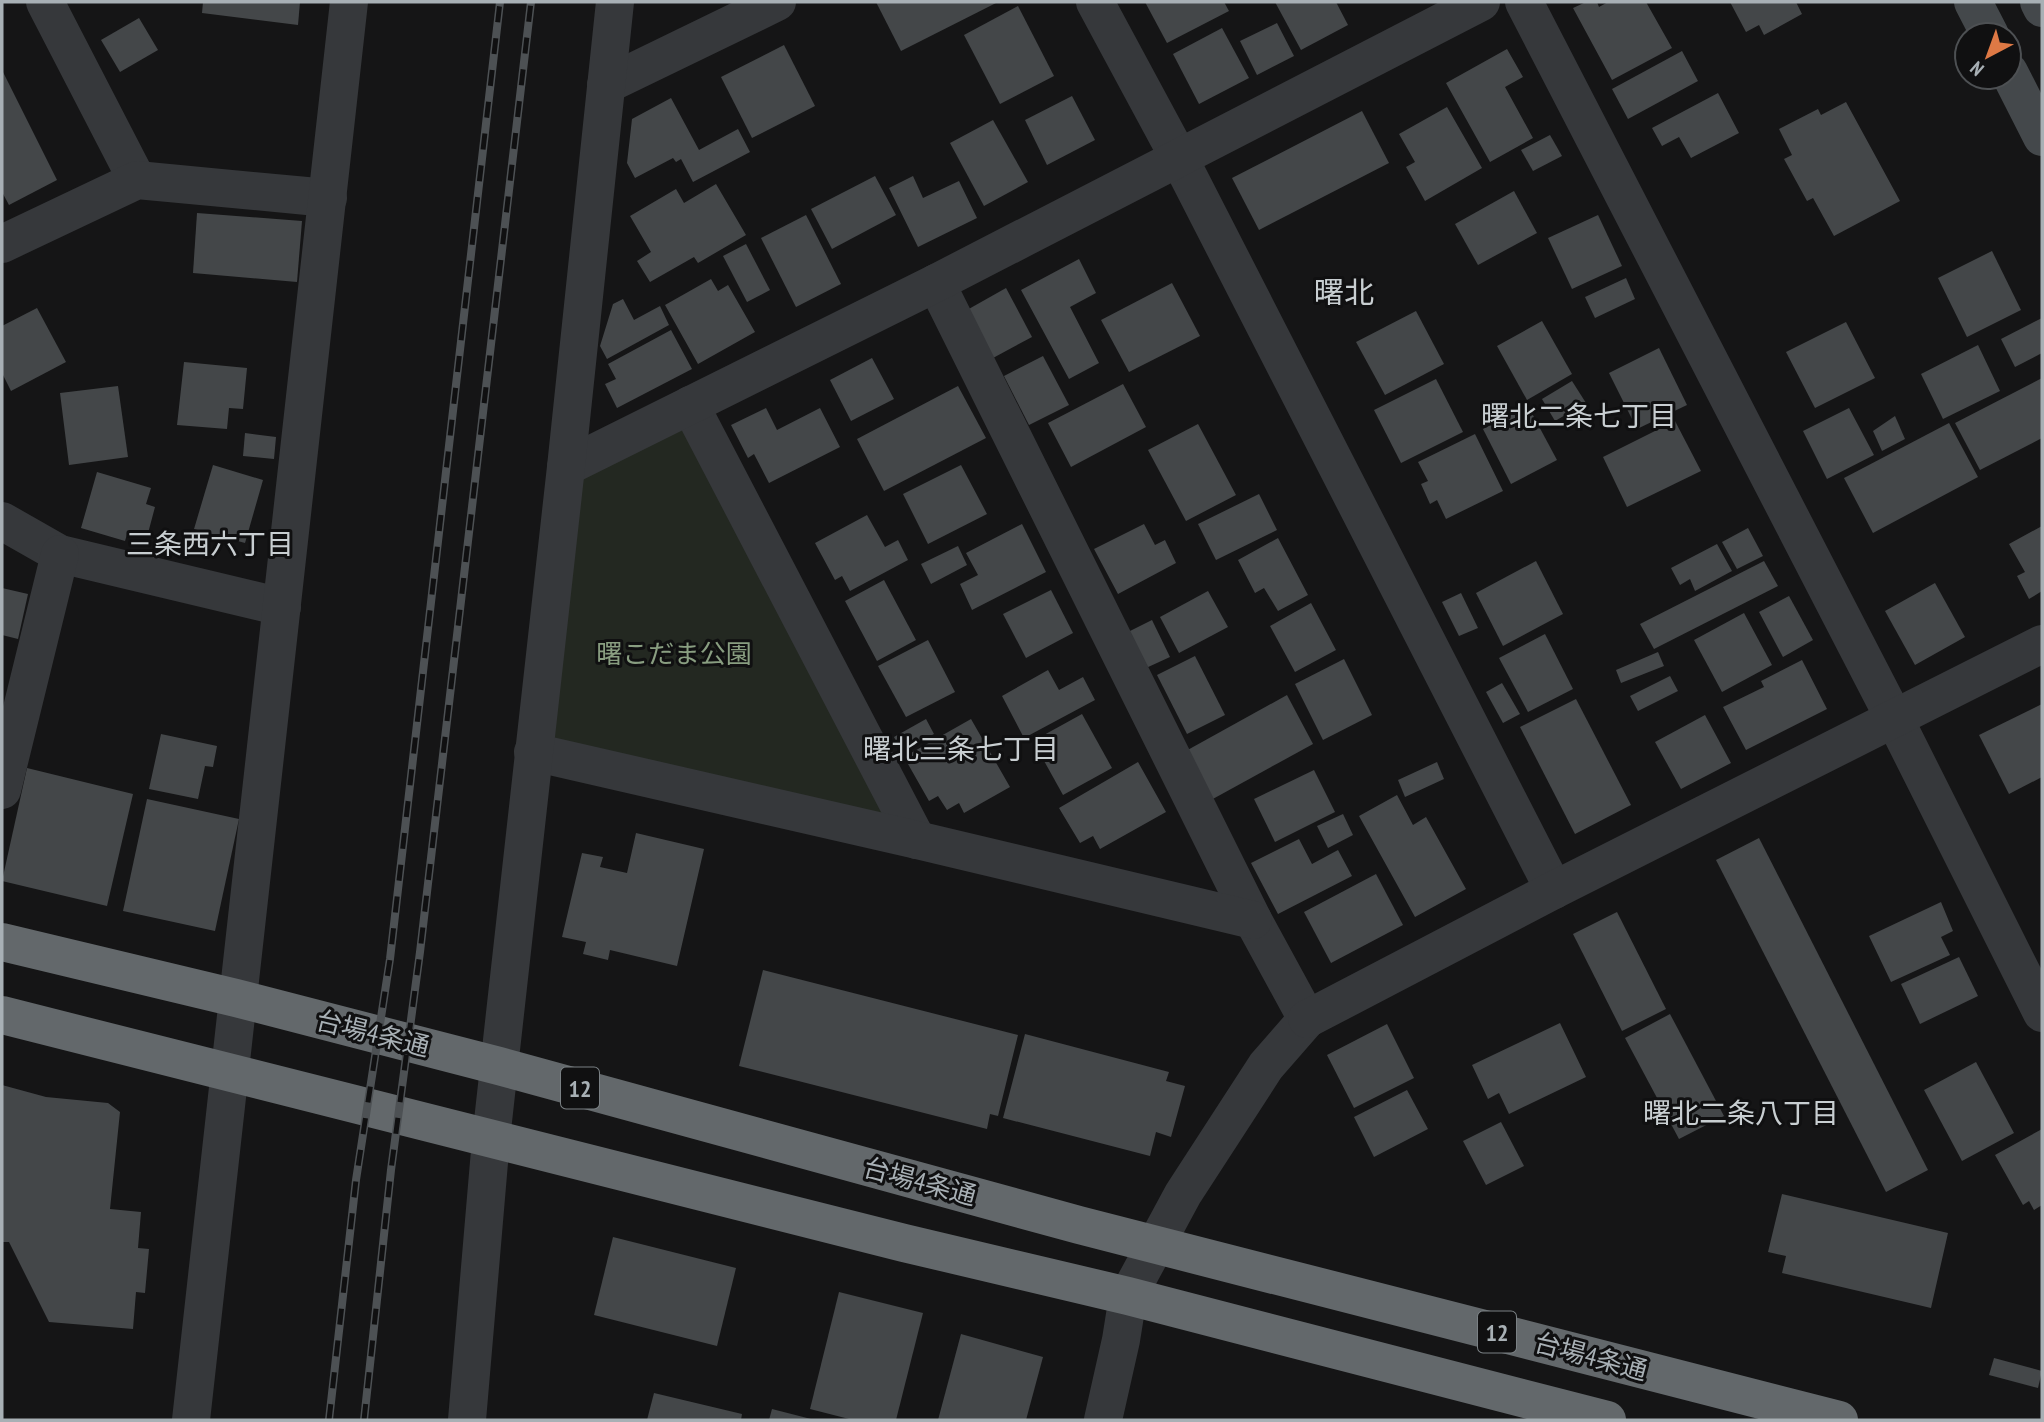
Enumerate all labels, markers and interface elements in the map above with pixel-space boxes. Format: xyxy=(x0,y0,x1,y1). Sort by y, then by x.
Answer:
north arrow xyxy=(1953,21,2023,91)
text: N xyxy=(1965,56,1989,81)
district label: 曙北 xyxy=(1314,272,1374,311)
district label: 曙北二条七丁目 xyxy=(1481,397,1677,434)
district label: 三条西六丁目 xyxy=(126,525,294,562)
park label: 曙こだま公園 xyxy=(596,637,752,670)
district label: 曙北三条七丁目 xyxy=(863,730,1059,767)
street label: 台場4条通 xyxy=(313,1003,433,1063)
road number: 12 xyxy=(561,1068,599,1108)
district label: 曙北二条八丁目 xyxy=(1643,1094,1839,1131)
street label: 台場4条通 xyxy=(860,1150,980,1212)
road number: 12 xyxy=(1478,1312,1516,1352)
street label: 台場4条通 xyxy=(1531,1325,1651,1387)

